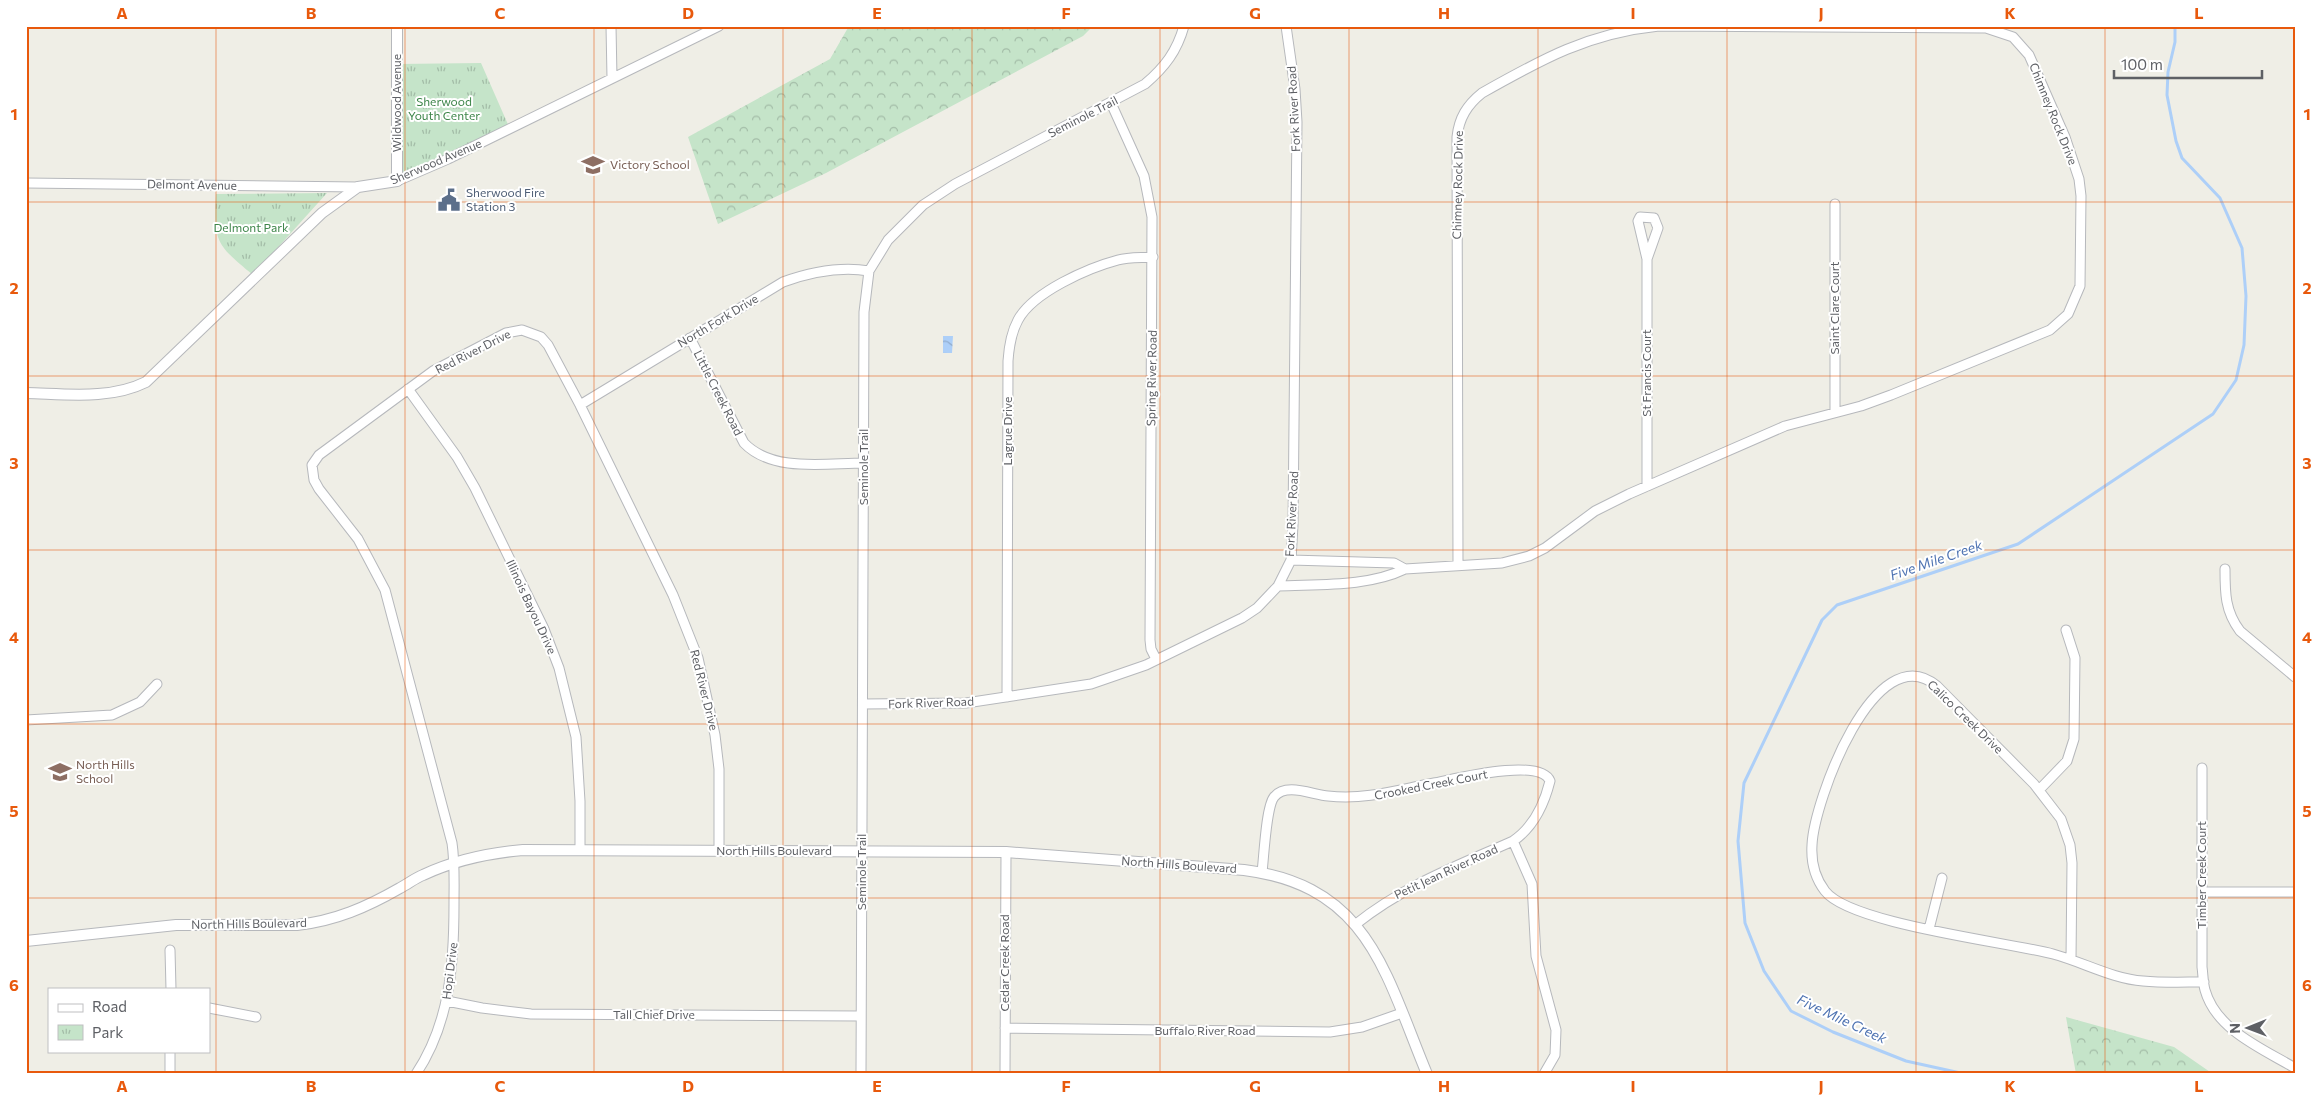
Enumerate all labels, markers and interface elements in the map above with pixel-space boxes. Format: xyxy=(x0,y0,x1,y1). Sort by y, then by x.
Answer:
text: A xyxy=(116,3,128,22)
text: B xyxy=(306,3,317,22)
text: C xyxy=(495,3,506,22)
text: D xyxy=(682,3,694,22)
text: E xyxy=(872,3,882,22)
text: F xyxy=(1061,3,1071,22)
text: G xyxy=(1249,3,1261,22)
text: H xyxy=(1438,3,1450,22)
text: I xyxy=(1630,3,1636,22)
text: J xyxy=(1818,3,1824,22)
text: K xyxy=(2004,3,2016,22)
text: L xyxy=(2194,3,2204,22)
scale bar xyxy=(2114,48,2261,80)
street label: Wildwood Avenue xyxy=(389,54,403,152)
text: 100 m xyxy=(2121,55,2163,73)
street label: Chimney Rock Drive xyxy=(2027,61,2081,167)
street label: Fork River Road xyxy=(1284,66,1302,152)
street label: Seminole Trail xyxy=(1045,93,1120,140)
park label: Sherwood Youth Center xyxy=(408,94,480,122)
text: 1 xyxy=(10,104,18,123)
text: 1 xyxy=(2303,104,2311,123)
street label: Chimney Rock Drive xyxy=(1449,130,1465,239)
street label: Sherwood Avenue xyxy=(388,135,483,187)
school or university icon: Victory School xyxy=(580,152,606,178)
place label: Victory School xyxy=(610,157,690,171)
street label: Delmont Avenue xyxy=(147,176,237,192)
place label: Sherwood Fire Station 3 xyxy=(466,185,545,213)
public building icon: Sherwood Fire Station 3 xyxy=(436,187,462,213)
park label: Delmont Park xyxy=(213,220,289,234)
street label: Saint Clare Court xyxy=(1827,261,1841,355)
text: 2 xyxy=(9,278,19,297)
text: 2 xyxy=(2302,278,2312,297)
street label: North Fork Drive xyxy=(675,291,760,350)
street label: Red River Drive xyxy=(433,326,513,376)
street label: St Francis Court xyxy=(1639,329,1653,417)
street label: Spring River Road xyxy=(1143,330,1159,426)
street label: Little Creek Road xyxy=(691,348,746,438)
street label: Lagrue Drive xyxy=(1000,397,1014,465)
street label: Seminole Trail xyxy=(856,429,870,505)
text: 3 xyxy=(9,453,19,472)
text: 3 xyxy=(2302,453,2312,472)
street label: Fork River Road xyxy=(1282,471,1300,557)
water label: Five Mile Creek xyxy=(1887,536,1985,583)
street label: Illinois Bayou Drive xyxy=(504,557,560,656)
text: 4 xyxy=(9,627,19,646)
text: 4 xyxy=(2302,627,2312,646)
street label: Red River Drive xyxy=(688,648,722,732)
street label: Calico Creek Drive xyxy=(1925,677,2006,756)
street label: Fork River Road xyxy=(888,694,974,710)
place label: North Hills School xyxy=(76,757,135,785)
school or university icon: North Hills School xyxy=(47,759,73,785)
street label: Crooked Creek Court xyxy=(1373,766,1489,802)
text: 5 xyxy=(9,801,19,820)
text: 5 xyxy=(2302,801,2312,820)
street label: Timber Creek Court xyxy=(2194,821,2208,929)
street label: Seminole Trail xyxy=(854,834,868,910)
street label: Petit Jean River Road xyxy=(1392,841,1500,902)
street label: North Hills Boulevard xyxy=(716,843,832,857)
street label: North Hills Boulevard xyxy=(1121,853,1237,875)
street label: Cedar Creek Road xyxy=(997,914,1011,1012)
street label: North Hills Boulevard xyxy=(191,915,307,931)
street label: Hopi Drive xyxy=(439,941,459,1000)
text: 6 xyxy=(9,975,19,994)
text: 6 xyxy=(2302,975,2312,994)
legend xyxy=(48,988,210,1052)
water label: Five Mile Creek xyxy=(1795,990,1890,1047)
text: Road xyxy=(92,997,127,1015)
north arrow xyxy=(2224,1002,2274,1052)
street label: Tall Chief Drive xyxy=(613,1007,695,1021)
text: Park xyxy=(92,1023,123,1041)
street label: Buffalo River Road xyxy=(1155,1023,1255,1037)
text: N xyxy=(2226,1023,2243,1034)
text: A xyxy=(116,1076,128,1095)
text: B xyxy=(306,1076,317,1095)
text: C xyxy=(495,1076,506,1095)
text: D xyxy=(682,1076,694,1095)
text: E xyxy=(872,1076,882,1095)
text: F xyxy=(1061,1076,1071,1095)
text: G xyxy=(1249,1076,1261,1095)
text: H xyxy=(1438,1076,1450,1095)
text: I xyxy=(1630,1076,1636,1095)
text: J xyxy=(1818,1076,1824,1095)
text: K xyxy=(2004,1076,2016,1095)
text: L xyxy=(2194,1076,2204,1095)

